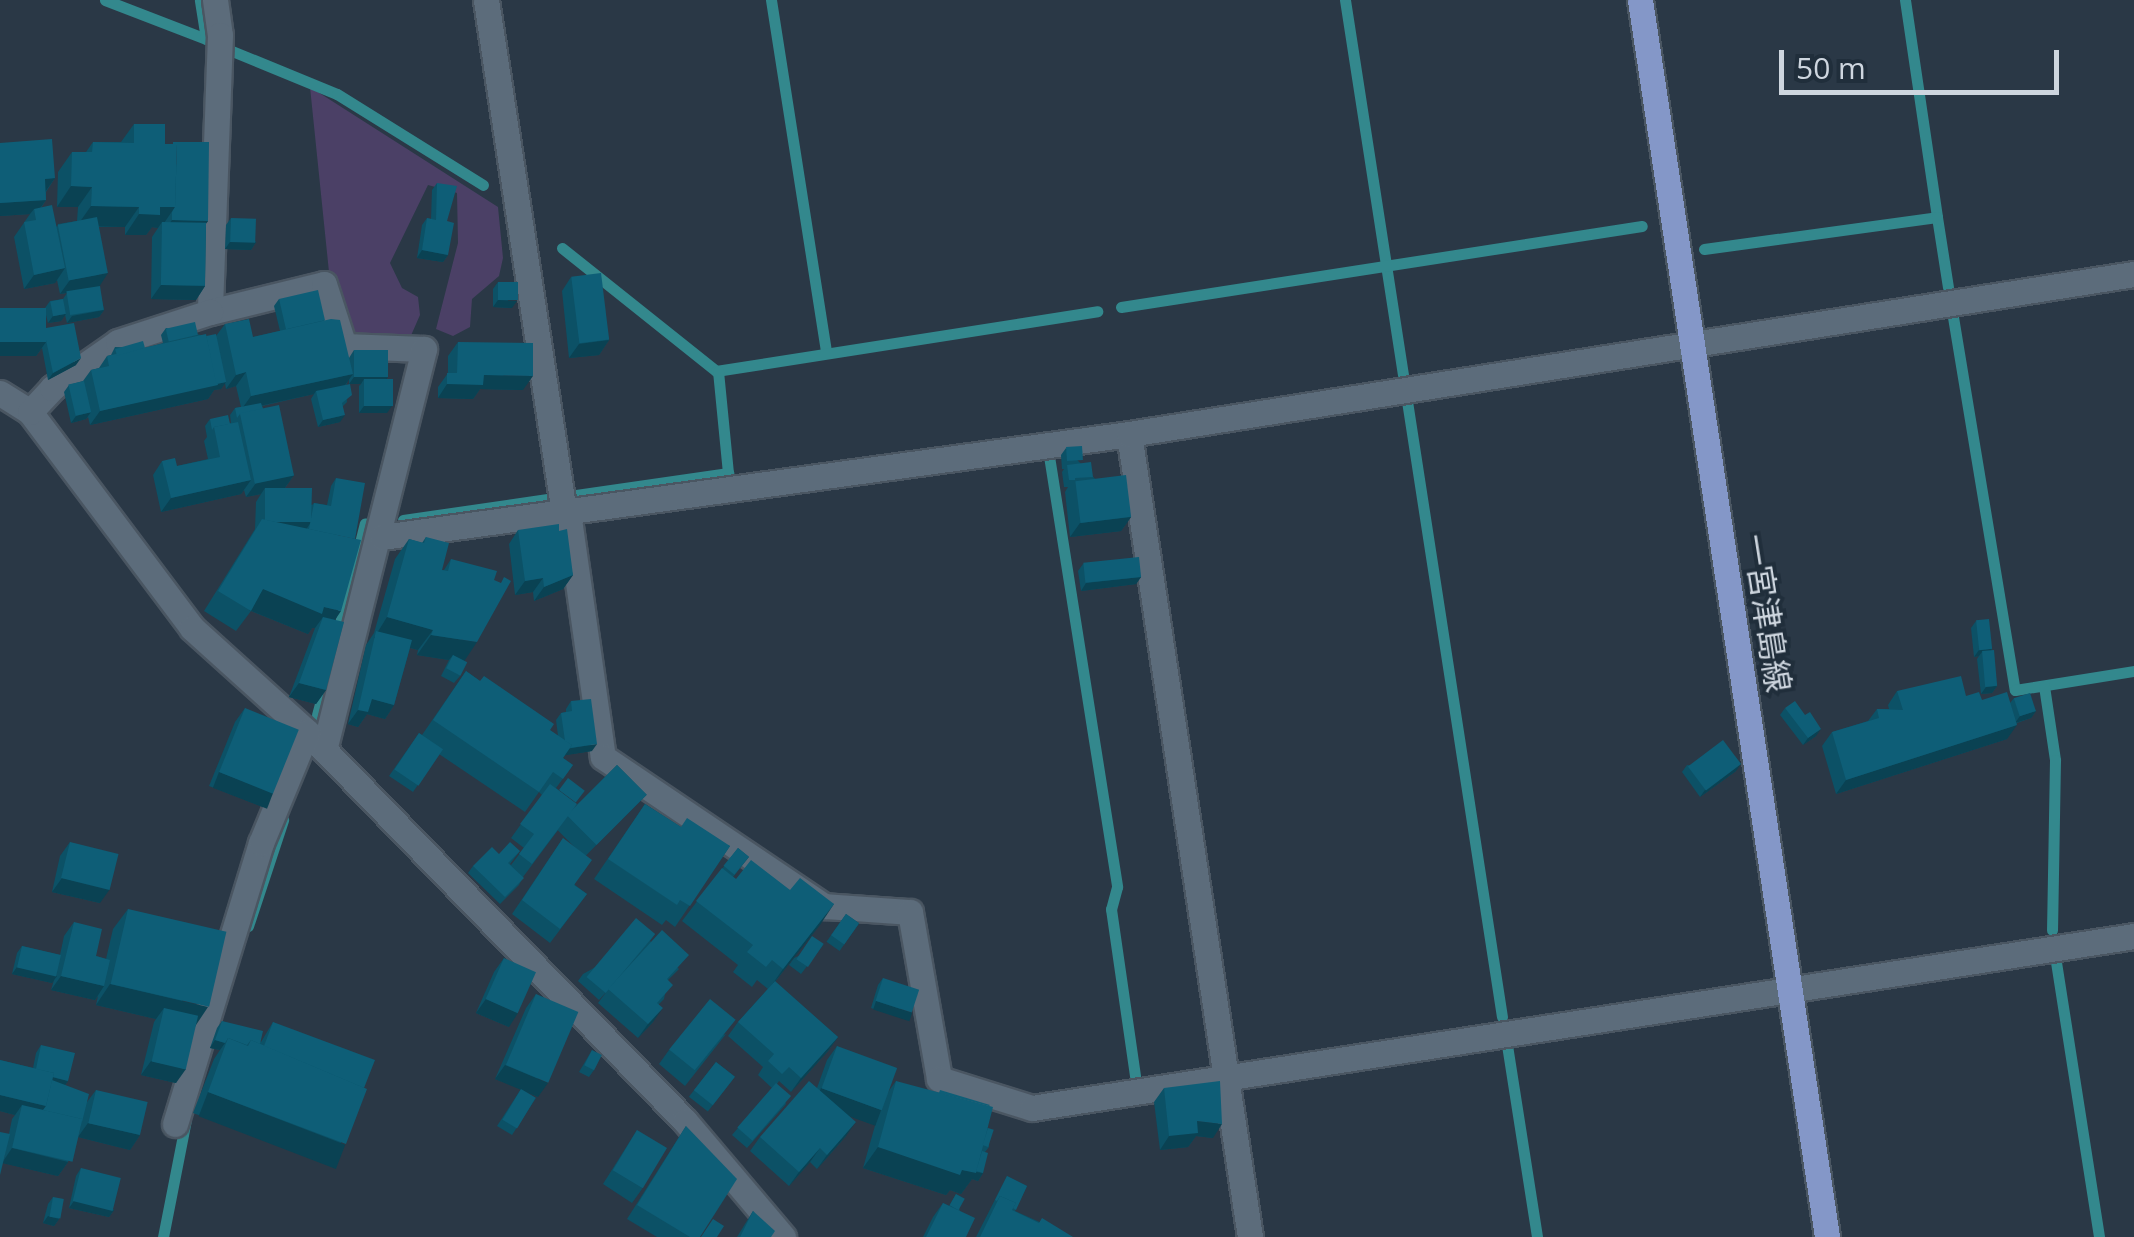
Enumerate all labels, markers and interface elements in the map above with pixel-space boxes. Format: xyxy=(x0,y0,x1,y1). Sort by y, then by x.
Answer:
scale bar xyxy=(1784,30,2064,92)
text: 50 m xyxy=(1796,47,1866,88)
street label: 一宮津島線 xyxy=(1736,531,1798,695)

